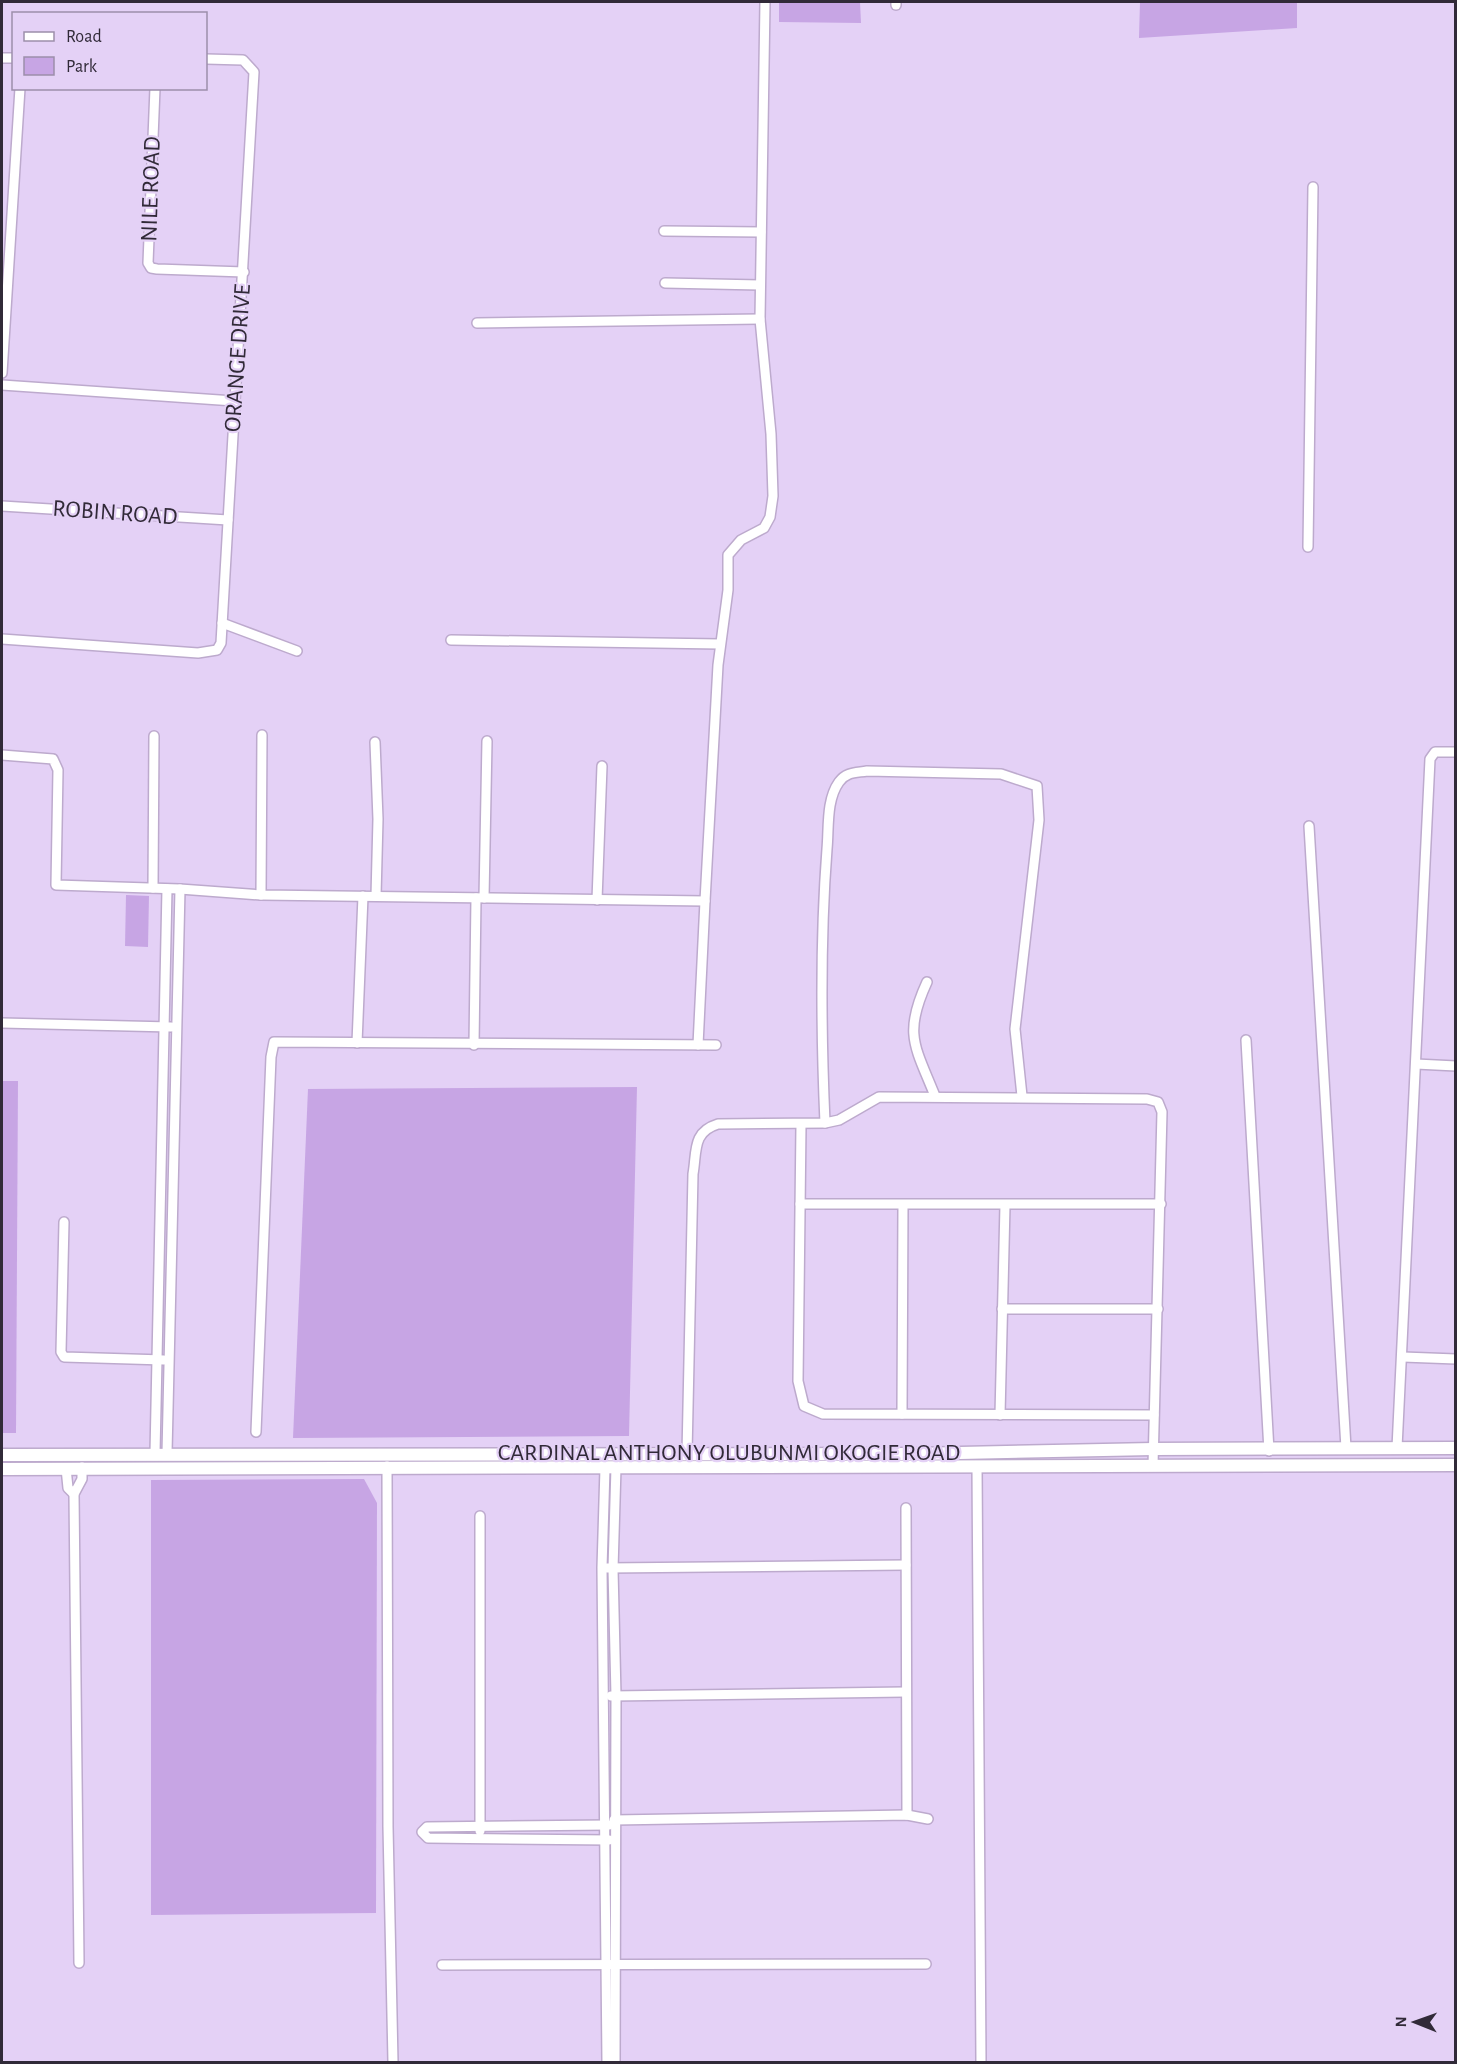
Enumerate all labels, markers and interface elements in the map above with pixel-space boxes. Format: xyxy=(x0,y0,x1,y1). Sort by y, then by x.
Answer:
legend xyxy=(12,12,207,90)
text: Road xyxy=(66,28,102,46)
text: Park xyxy=(66,58,98,76)
street label: NILE ROAD xyxy=(137,136,165,242)
street label: ORANGE DRIVE xyxy=(221,283,255,433)
street label: ROBIN ROAD xyxy=(52,497,178,529)
street label: CARDINAL ANTHONY OLUBUNMI OKOGIE ROAD xyxy=(498,1441,960,1465)
north arrow xyxy=(1385,1992,1445,2052)
text: N xyxy=(1393,2016,1409,2027)

